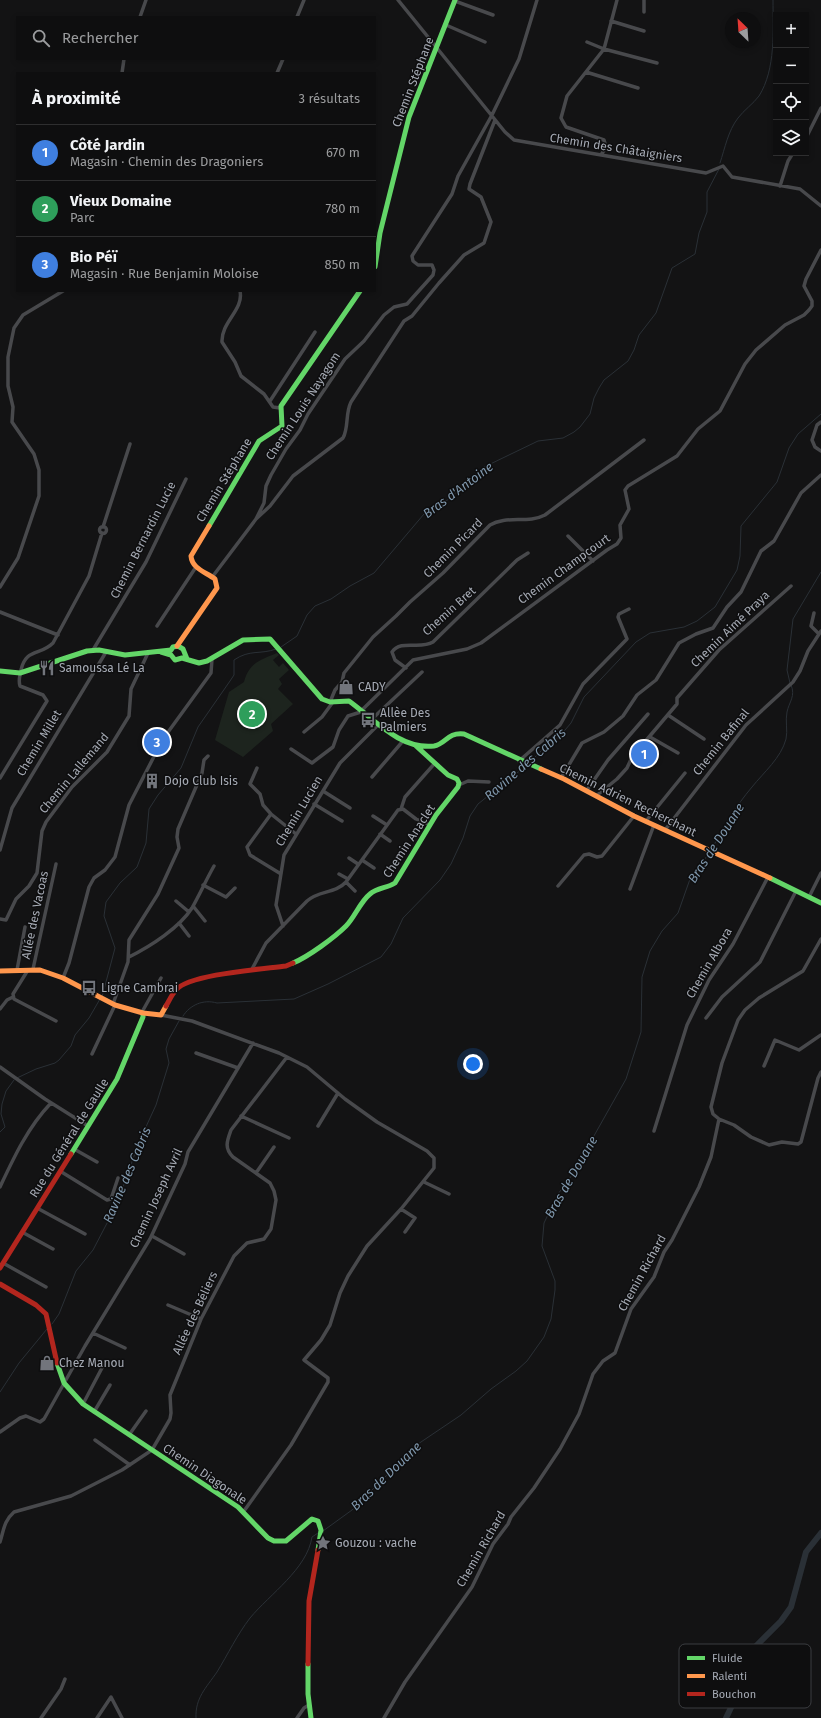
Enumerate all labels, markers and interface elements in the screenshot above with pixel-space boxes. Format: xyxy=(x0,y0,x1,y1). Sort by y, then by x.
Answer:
north arrow xyxy=(725,12,761,48)
map controls xyxy=(773,12,809,156)
button: + xyxy=(773,12,809,48)
search box xyxy=(16,16,376,60)
icon: search xyxy=(30,27,52,49)
text: Rechercher xyxy=(62,29,138,47)
street label: Chemin Stéphane xyxy=(389,35,437,129)
button: − xyxy=(773,48,809,84)
button: locate xyxy=(773,84,809,120)
text: À proximité xyxy=(32,88,121,109)
text: 3 résultats xyxy=(298,91,360,106)
button: layers xyxy=(773,120,809,156)
street label: Chemin des Châtaigniers xyxy=(549,131,684,165)
text: Côté Jardin xyxy=(70,136,145,154)
text: 1 xyxy=(42,145,48,160)
text: 670 m xyxy=(326,145,360,160)
text: Magasin · Chemin des Dragoniers xyxy=(70,154,263,169)
text: Vieux Domaine xyxy=(70,192,171,210)
text: 2 xyxy=(42,201,48,216)
text: 780 m xyxy=(325,201,360,216)
text: Parc xyxy=(70,210,95,225)
text: Bio Péï xyxy=(70,248,117,266)
text: 3 xyxy=(42,257,48,272)
text: 850 m xyxy=(324,257,360,272)
text: Magasin · Rue Benjamin Moloise xyxy=(70,266,259,281)
street label: Chemin Louis Nayagom xyxy=(263,349,343,463)
street label: Chemin Stéphane xyxy=(193,435,255,525)
water label: Bras d'Antoine xyxy=(420,459,496,521)
street label: Chemin Bernardin Lucie xyxy=(107,479,179,601)
street label: Chemin Picard xyxy=(420,515,486,581)
street label: Chemin Champcourt xyxy=(515,531,613,607)
street label: Chemin Bret xyxy=(420,583,479,638)
street label: Chemin Aimé Praya xyxy=(688,588,772,670)
restaurant icon: Samoussa Lé La xyxy=(38,659,56,677)
place label: Samoussa Lé La xyxy=(59,661,145,675)
shop icon: CADY xyxy=(337,678,355,696)
place label: CADY xyxy=(358,680,386,694)
pin: 2 xyxy=(239,699,265,729)
street label: Chemin Bafinal xyxy=(690,705,752,778)
place label: Allèe Des Palmiers xyxy=(380,706,430,734)
street label: Chemin Millet xyxy=(14,707,65,779)
bus stop icon: Allèe Des Palmiers xyxy=(359,711,377,729)
water label: Ravine des Cabris xyxy=(481,725,569,803)
pin: 3 xyxy=(144,727,170,757)
street label: Chemin Lallemand xyxy=(36,730,112,816)
pin: 1 xyxy=(631,739,657,769)
street label: Chemin Adrien Recherchant xyxy=(557,761,699,840)
building icon: Dojo Club Isis xyxy=(143,772,161,790)
street label: Chemin Lucien xyxy=(273,773,325,849)
place label: Dojo Club Isis xyxy=(164,774,238,788)
water label: Bras de Douane xyxy=(685,800,747,886)
street label: Chemin Anaclet xyxy=(380,801,438,880)
street label: Allée des Vacoas xyxy=(19,869,51,960)
street label: Chemin Albora xyxy=(683,925,735,1001)
bus stop icon: Ligne Cambrai xyxy=(80,979,98,997)
place label: Ligne Cambrai xyxy=(101,981,178,995)
your location xyxy=(463,1054,483,1074)
street label: Rue du Général de Gaulle xyxy=(27,1076,111,1200)
water label: Ravine des Cabris xyxy=(100,1125,154,1225)
water label: Bras de Douane xyxy=(542,1133,601,1221)
street label: Chemin Joseph Avril xyxy=(127,1145,185,1250)
street label: Chemin Richard xyxy=(615,1232,669,1314)
street label: Allée des Béliers xyxy=(170,1269,221,1357)
shop icon: Chez Manou xyxy=(38,1354,56,1372)
place label: Chez Manou xyxy=(59,1356,124,1370)
water label: Bras de Douane xyxy=(348,1439,424,1513)
street label: Chemin Diagonale xyxy=(160,1441,250,1507)
street label: Chemin Richard xyxy=(454,1508,508,1590)
place icon: Gouzou : vache xyxy=(314,1534,332,1552)
place label: Gouzou : vache xyxy=(335,1536,417,1550)
legend xyxy=(679,1644,811,1708)
text: Fluide xyxy=(712,1652,743,1665)
text: Ralenti xyxy=(712,1670,747,1683)
text: Bouchon xyxy=(712,1688,756,1701)

